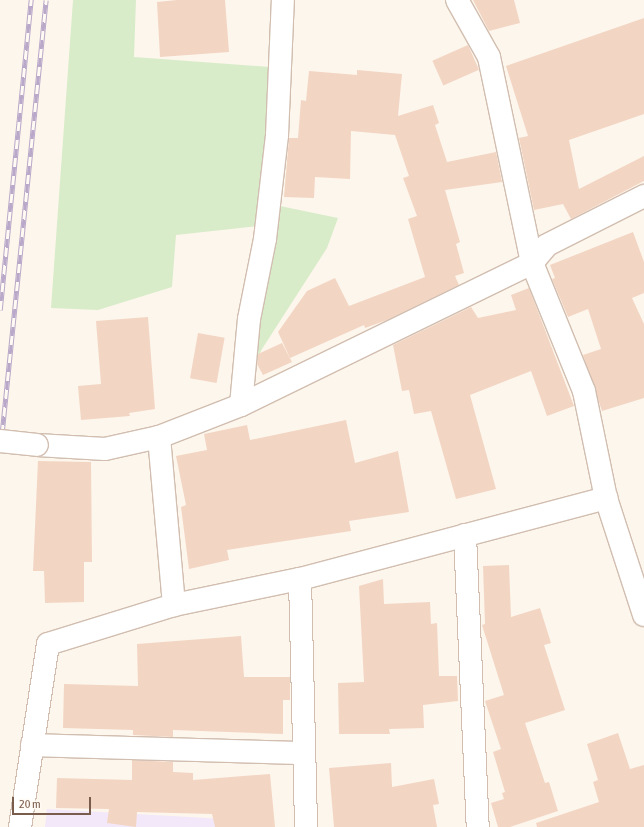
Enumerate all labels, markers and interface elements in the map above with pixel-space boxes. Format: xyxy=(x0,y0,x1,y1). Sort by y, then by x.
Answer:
scale bar xyxy=(14,789,93,815)
text: 20 m xyxy=(19,797,41,811)

